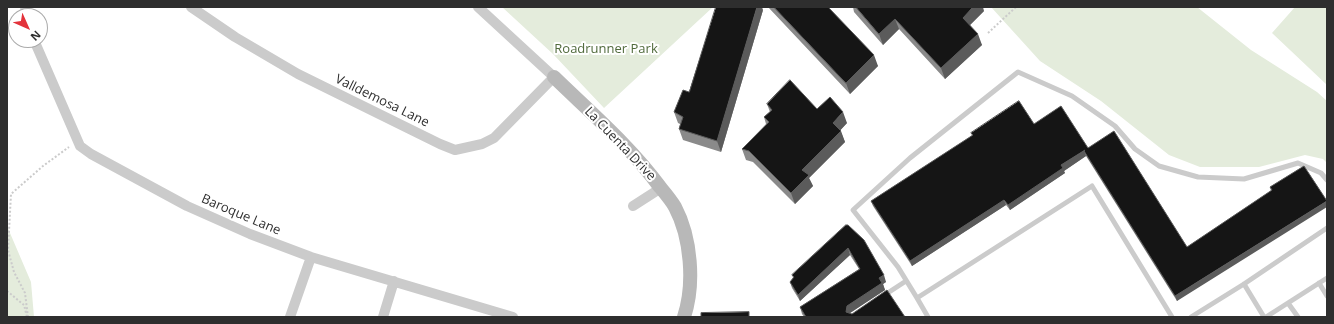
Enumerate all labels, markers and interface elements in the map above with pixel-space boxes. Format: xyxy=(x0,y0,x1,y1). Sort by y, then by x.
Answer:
north arrow xyxy=(8,8,48,48)
text: N xyxy=(28,28,45,45)
park label: Roadrunner Park xyxy=(554,41,658,57)
street label: Valldemosa Lane xyxy=(332,71,432,131)
street label: La Cuenta Drive xyxy=(581,104,659,184)
street label: Baroque Lane xyxy=(199,191,283,239)

